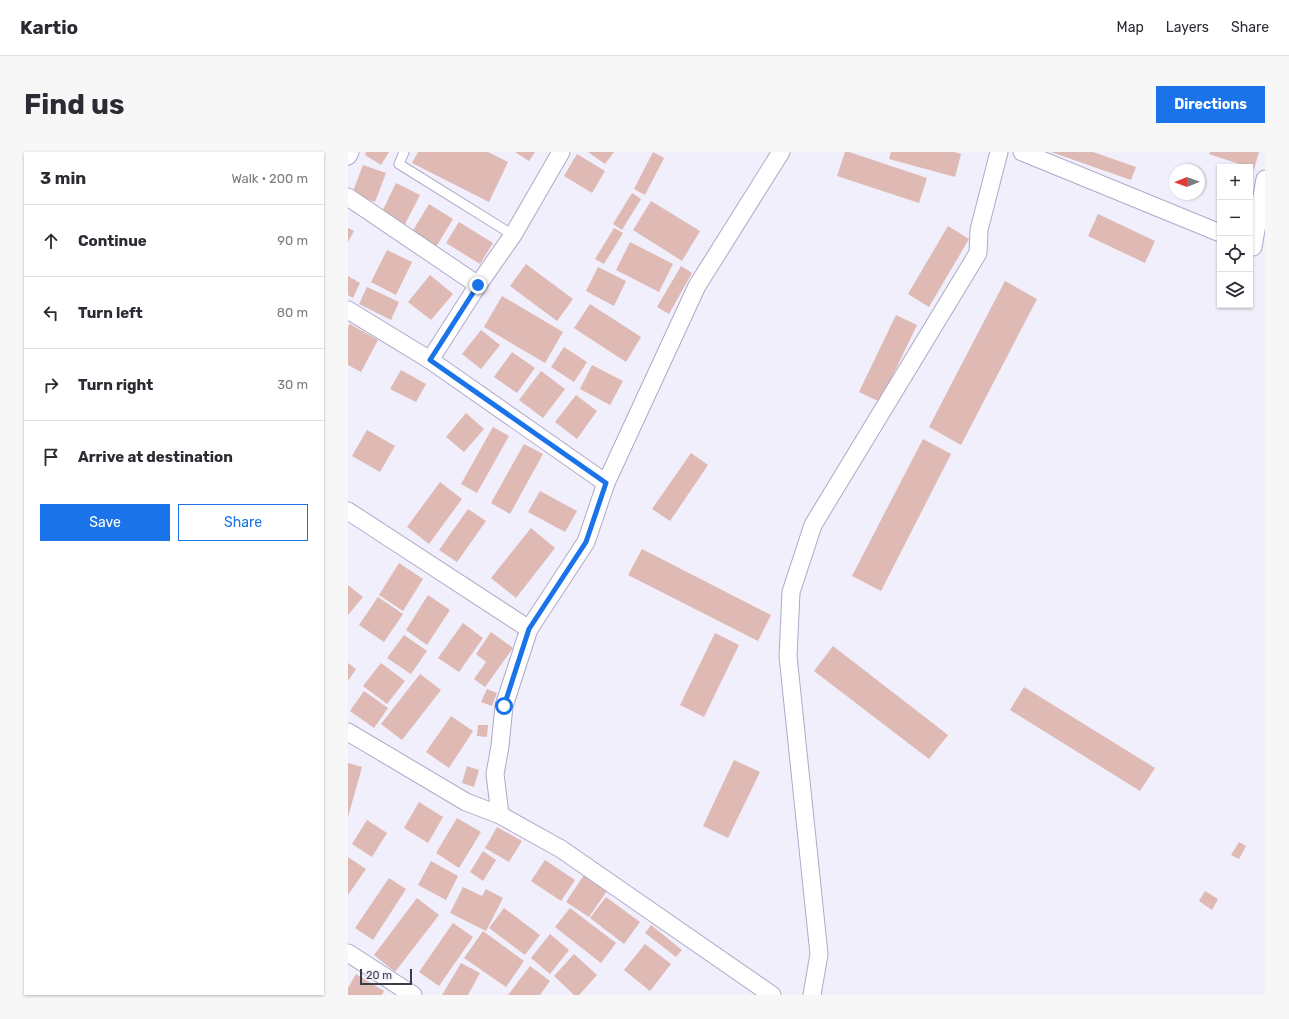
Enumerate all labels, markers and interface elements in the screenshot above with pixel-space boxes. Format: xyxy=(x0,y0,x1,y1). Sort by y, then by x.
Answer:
text: Kartio xyxy=(20,16,78,39)
text: Map xyxy=(1117,19,1144,36)
text: Layers xyxy=(1166,19,1209,36)
text: Share xyxy=(1231,19,1269,36)
button: Directions xyxy=(1156,86,1265,123)
text: Find us xyxy=(24,88,124,121)
north arrow xyxy=(1169,164,1205,200)
map controls xyxy=(1217,164,1253,308)
button: + xyxy=(1217,164,1253,200)
text: 3 min xyxy=(40,168,86,188)
text: Walk · 200 m xyxy=(231,171,308,186)
button: − xyxy=(1217,200,1253,236)
icon: ahead xyxy=(40,230,62,252)
text: Continue xyxy=(78,232,147,250)
text: 90 m xyxy=(277,233,308,248)
button: locate xyxy=(1217,236,1253,272)
button: layers xyxy=(1217,272,1253,308)
route end xyxy=(469,276,487,294)
icon: left xyxy=(40,302,62,324)
text: Turn left xyxy=(78,304,143,322)
text: 80 m xyxy=(277,305,308,320)
icon: right xyxy=(40,374,62,396)
text: Turn right xyxy=(78,376,153,394)
text: 30 m xyxy=(277,377,308,392)
icon: arrive xyxy=(40,446,62,468)
text: Arrive at destination xyxy=(78,448,233,466)
button: Save xyxy=(40,504,170,541)
button: Share xyxy=(178,504,308,541)
route start xyxy=(495,697,513,715)
scale bar xyxy=(360,967,412,986)
text: 20 m xyxy=(366,969,392,982)

